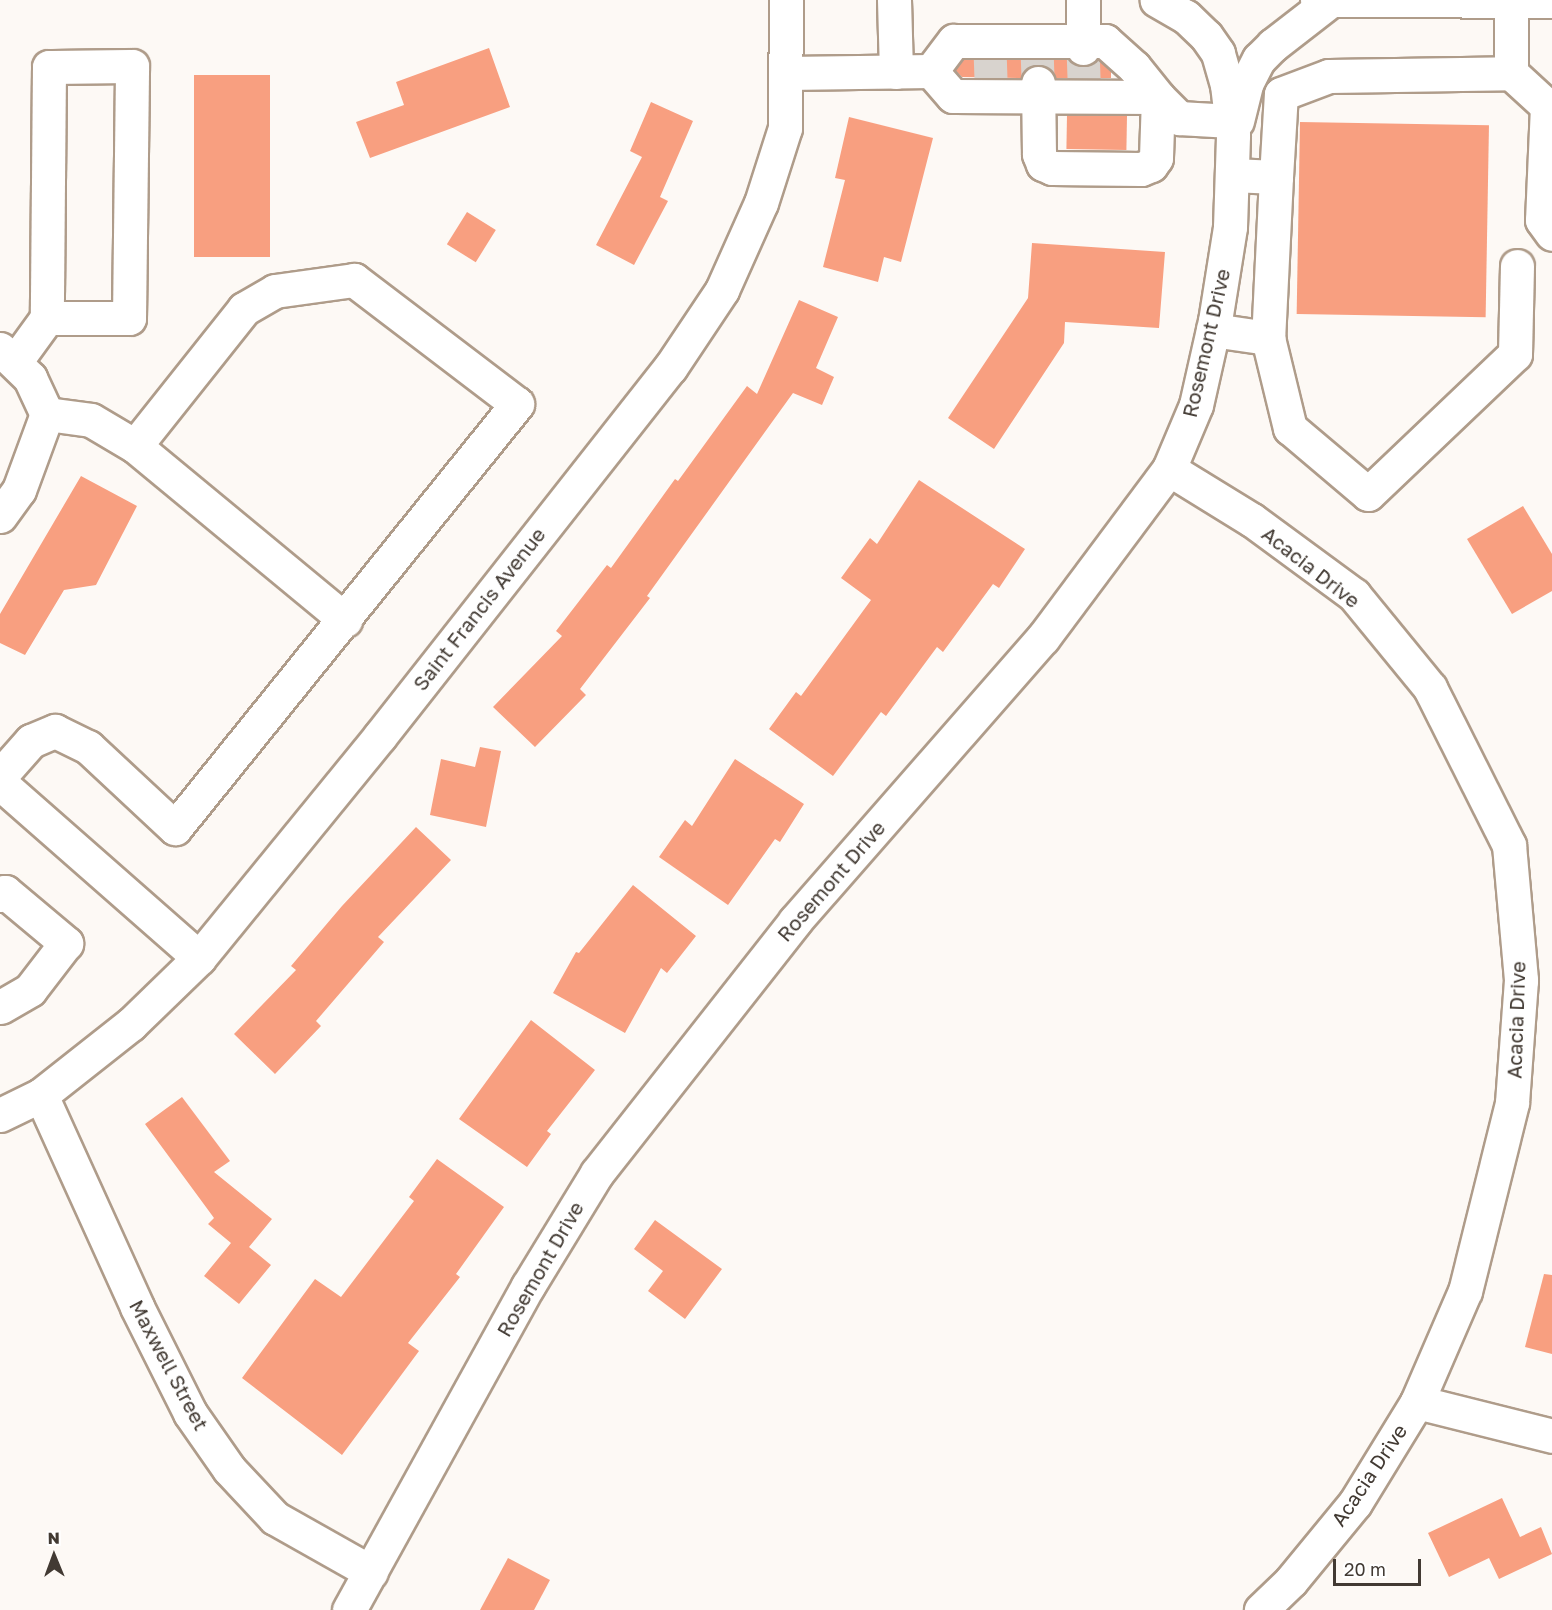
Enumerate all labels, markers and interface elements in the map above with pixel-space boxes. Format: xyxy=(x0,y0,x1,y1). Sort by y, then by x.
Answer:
street label: Rosemont Drive xyxy=(1177,266,1235,420)
street label: Acacia Drive xyxy=(1257,521,1365,613)
street label: Saint Francis Avenue xyxy=(408,523,550,695)
street label: Rosemont Drive xyxy=(772,816,890,946)
street label: Acacia Drive xyxy=(1502,961,1530,1079)
street label: Rosemont Drive xyxy=(492,1197,588,1341)
street label: Maxwell Street xyxy=(125,1296,213,1434)
street label: Acacia Drive xyxy=(1326,1420,1412,1530)
north arrow xyxy=(24,1526,84,1586)
text: N xyxy=(47,1528,60,1548)
scale bar xyxy=(1336,1547,1424,1585)
text: 20 m xyxy=(1344,1558,1386,1580)

